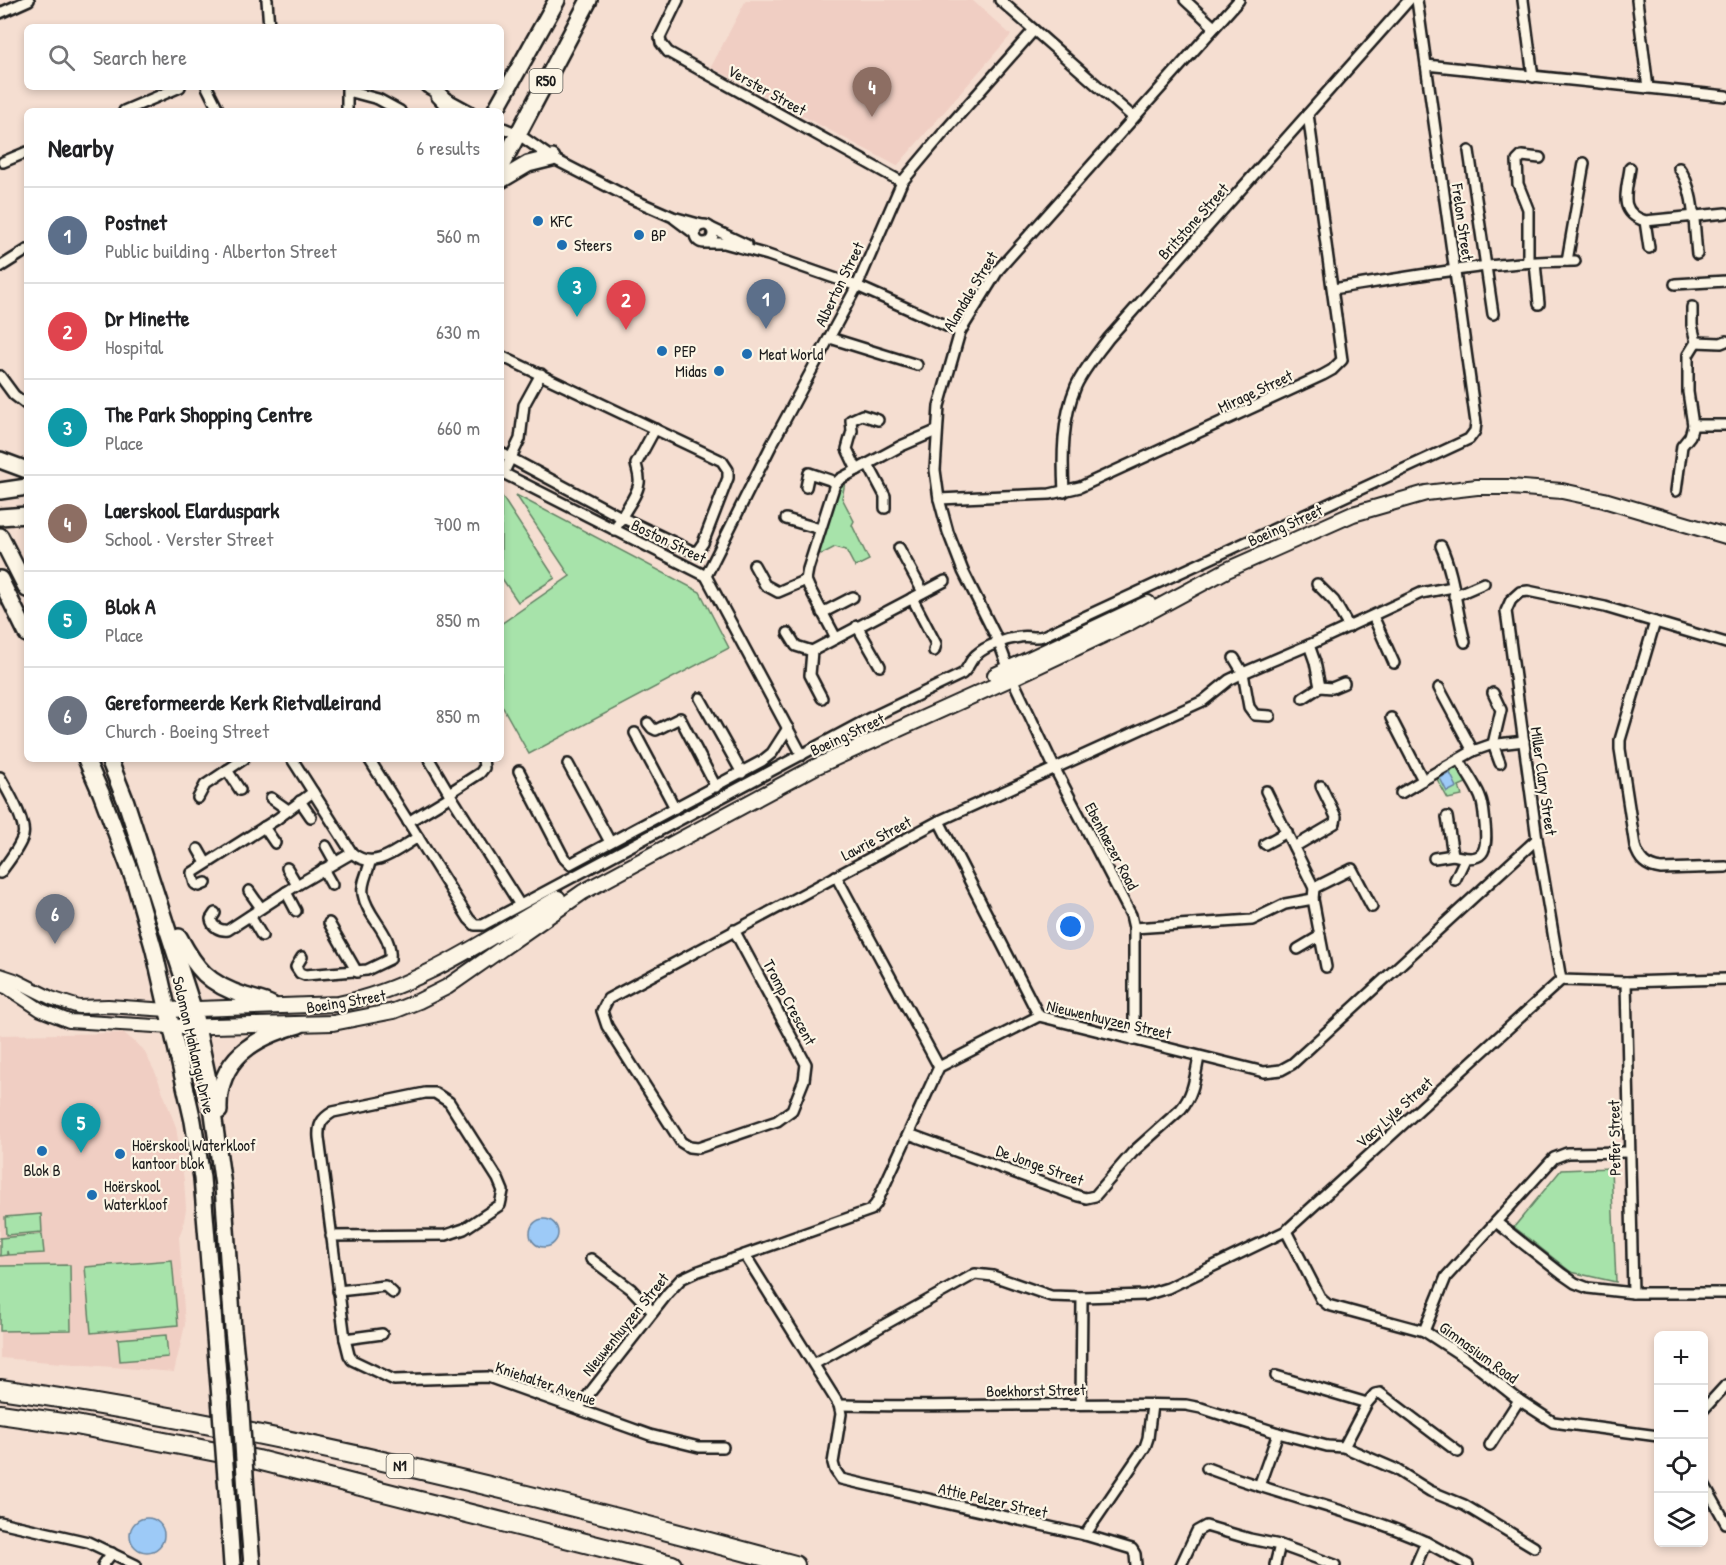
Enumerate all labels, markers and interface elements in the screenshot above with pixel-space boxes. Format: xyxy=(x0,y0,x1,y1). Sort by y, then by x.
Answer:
search box xyxy=(24,24,504,90)
icon: search xyxy=(45,41,78,74)
text: Search here xyxy=(93,42,187,72)
street label: Verster Street xyxy=(724,59,811,121)
pin: 4 xyxy=(852,68,892,117)
road number: R50 xyxy=(530,69,562,93)
text: Nearby xyxy=(48,130,114,165)
text: 6 results xyxy=(416,134,480,161)
street label: Britstone Street xyxy=(1153,178,1234,264)
street label: Frelon Street xyxy=(1447,181,1479,262)
text: Postnet xyxy=(105,207,167,237)
place label: KFC xyxy=(550,210,573,232)
marker: KFC xyxy=(531,214,545,228)
text: 1 xyxy=(64,222,71,249)
text: 560 m xyxy=(436,222,480,249)
place label: BP xyxy=(651,224,667,246)
marker: BP xyxy=(632,228,646,242)
place label: Steers xyxy=(574,234,612,256)
text: Public building · Alberton Street xyxy=(105,237,337,264)
marker: Steers xyxy=(555,238,569,252)
street label: Alberton Street xyxy=(809,238,869,330)
street label: Alandale Street xyxy=(937,246,1003,335)
pin: 3 xyxy=(558,268,596,317)
pin: 2 xyxy=(606,280,646,330)
pin: 1 xyxy=(746,280,786,329)
text: Dr Minette xyxy=(105,303,190,333)
text: 2 xyxy=(63,318,72,345)
text: 630 m xyxy=(436,318,480,345)
text: Hospital xyxy=(105,333,163,360)
place label: PEP xyxy=(674,340,696,362)
place label: Meat World xyxy=(759,343,823,365)
marker: PEP xyxy=(655,344,669,358)
marker: Meat World xyxy=(740,347,754,361)
place label: Midas xyxy=(675,360,707,382)
marker: Midas xyxy=(712,364,726,378)
street label: Mirage Street xyxy=(1214,364,1296,418)
text: The Park Shopping Centre xyxy=(105,399,313,429)
text: 3 xyxy=(63,414,72,441)
text: 660 m xyxy=(437,414,480,441)
text: Place xyxy=(105,429,144,456)
text: Laerskool Elarduspark xyxy=(105,495,279,525)
street label: Boeing Street xyxy=(1244,499,1326,551)
text: 4 xyxy=(64,510,71,537)
text: 700 m xyxy=(434,510,480,537)
street label: Boston Street xyxy=(628,513,711,569)
text: School · Verster Street xyxy=(105,525,273,552)
text: Blok A xyxy=(105,591,156,621)
text: 5 xyxy=(63,606,72,633)
text: 850 m xyxy=(436,606,480,633)
text: Place xyxy=(105,621,144,648)
text: Gereformeerde Kerk Rietvalleirand xyxy=(105,687,381,717)
text: 6 xyxy=(64,702,71,729)
text: 850 m xyxy=(436,702,480,729)
street label: Boeing Street xyxy=(806,707,888,761)
text: Church · Boeing Street xyxy=(105,717,269,744)
street label: Miller Clary Street xyxy=(1525,725,1563,837)
street label: Ebenhaezer Road xyxy=(1080,798,1144,894)
street label: Lawrie Street xyxy=(837,810,915,866)
pin: 6 xyxy=(36,894,74,944)
your location xyxy=(1056,912,1085,941)
street label: Tromp Crescent xyxy=(758,955,822,1049)
street label: Solomon Mahlangu Drive xyxy=(167,974,221,1116)
street label: Boeing Street xyxy=(305,984,388,1018)
street label: Nieuwenhuyzen Street xyxy=(1045,994,1174,1044)
street label: Vacy Lyle Street xyxy=(1351,1071,1437,1152)
street label: Peffer Street xyxy=(1602,1099,1626,1176)
pin: 5 xyxy=(62,1104,100,1153)
place label: Hoërskool Waterkloof kantoor blok xyxy=(132,1134,256,1174)
street label: De Jonge Street xyxy=(993,1139,1087,1191)
marker: Blok B xyxy=(35,1144,49,1158)
marker: Hoërskool Waterkloof kantoor blok xyxy=(113,1147,127,1161)
place label: Blok B xyxy=(23,1159,61,1181)
place label: Hoërskool Waterkloof xyxy=(104,1175,168,1215)
marker: Hoërskool Waterkloof xyxy=(85,1188,99,1202)
street label: Nieuwenhuyzen Street xyxy=(576,1267,674,1380)
street label: Gimnasium Road xyxy=(1435,1316,1523,1388)
map controls xyxy=(1654,1331,1708,1547)
button: + xyxy=(1654,1331,1708,1385)
street label: Kniehalter Avenue xyxy=(493,1355,600,1411)
street label: Boekhorst Street xyxy=(986,1378,1086,1402)
button: − xyxy=(1654,1385,1708,1439)
button: locate xyxy=(1654,1439,1708,1493)
road number: N1 xyxy=(386,1454,414,1478)
street label: Attie Pelzer Street xyxy=(936,1477,1050,1523)
button: layers xyxy=(1654,1493,1708,1547)

